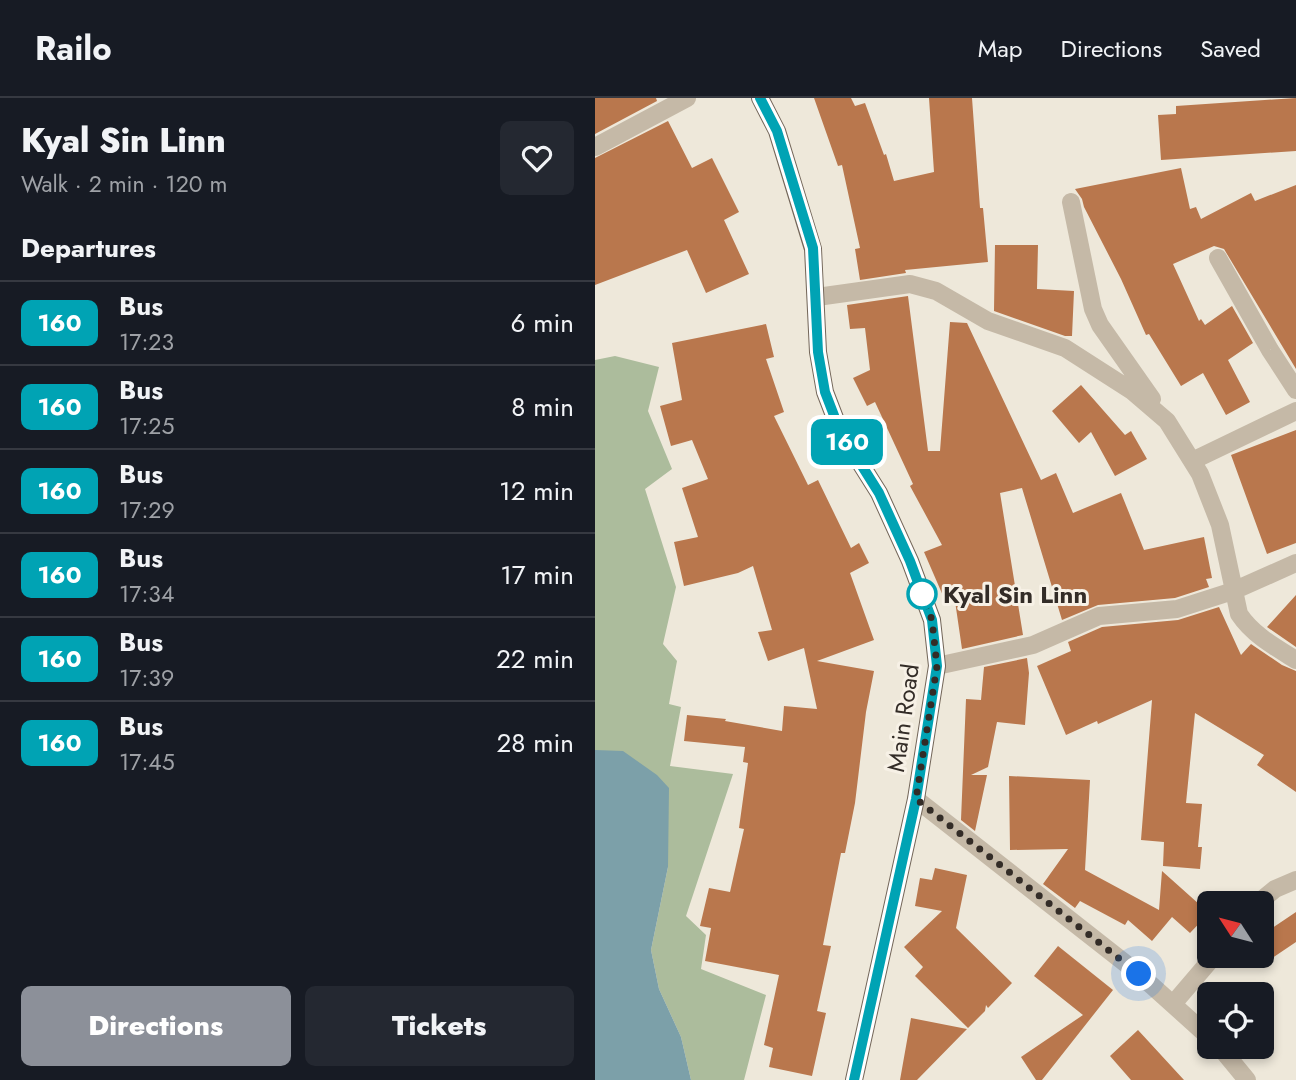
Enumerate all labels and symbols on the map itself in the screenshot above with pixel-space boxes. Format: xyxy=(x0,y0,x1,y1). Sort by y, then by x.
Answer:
line badge: 160 xyxy=(807,419,887,465)
place label: Kyal Sin Linn xyxy=(943,577,1087,612)
marker: Kyal Sin Linn xyxy=(907,579,937,609)
street label: Main Road xyxy=(878,662,928,774)
north arrow xyxy=(1197,891,1274,968)
your location xyxy=(1121,956,1156,991)

